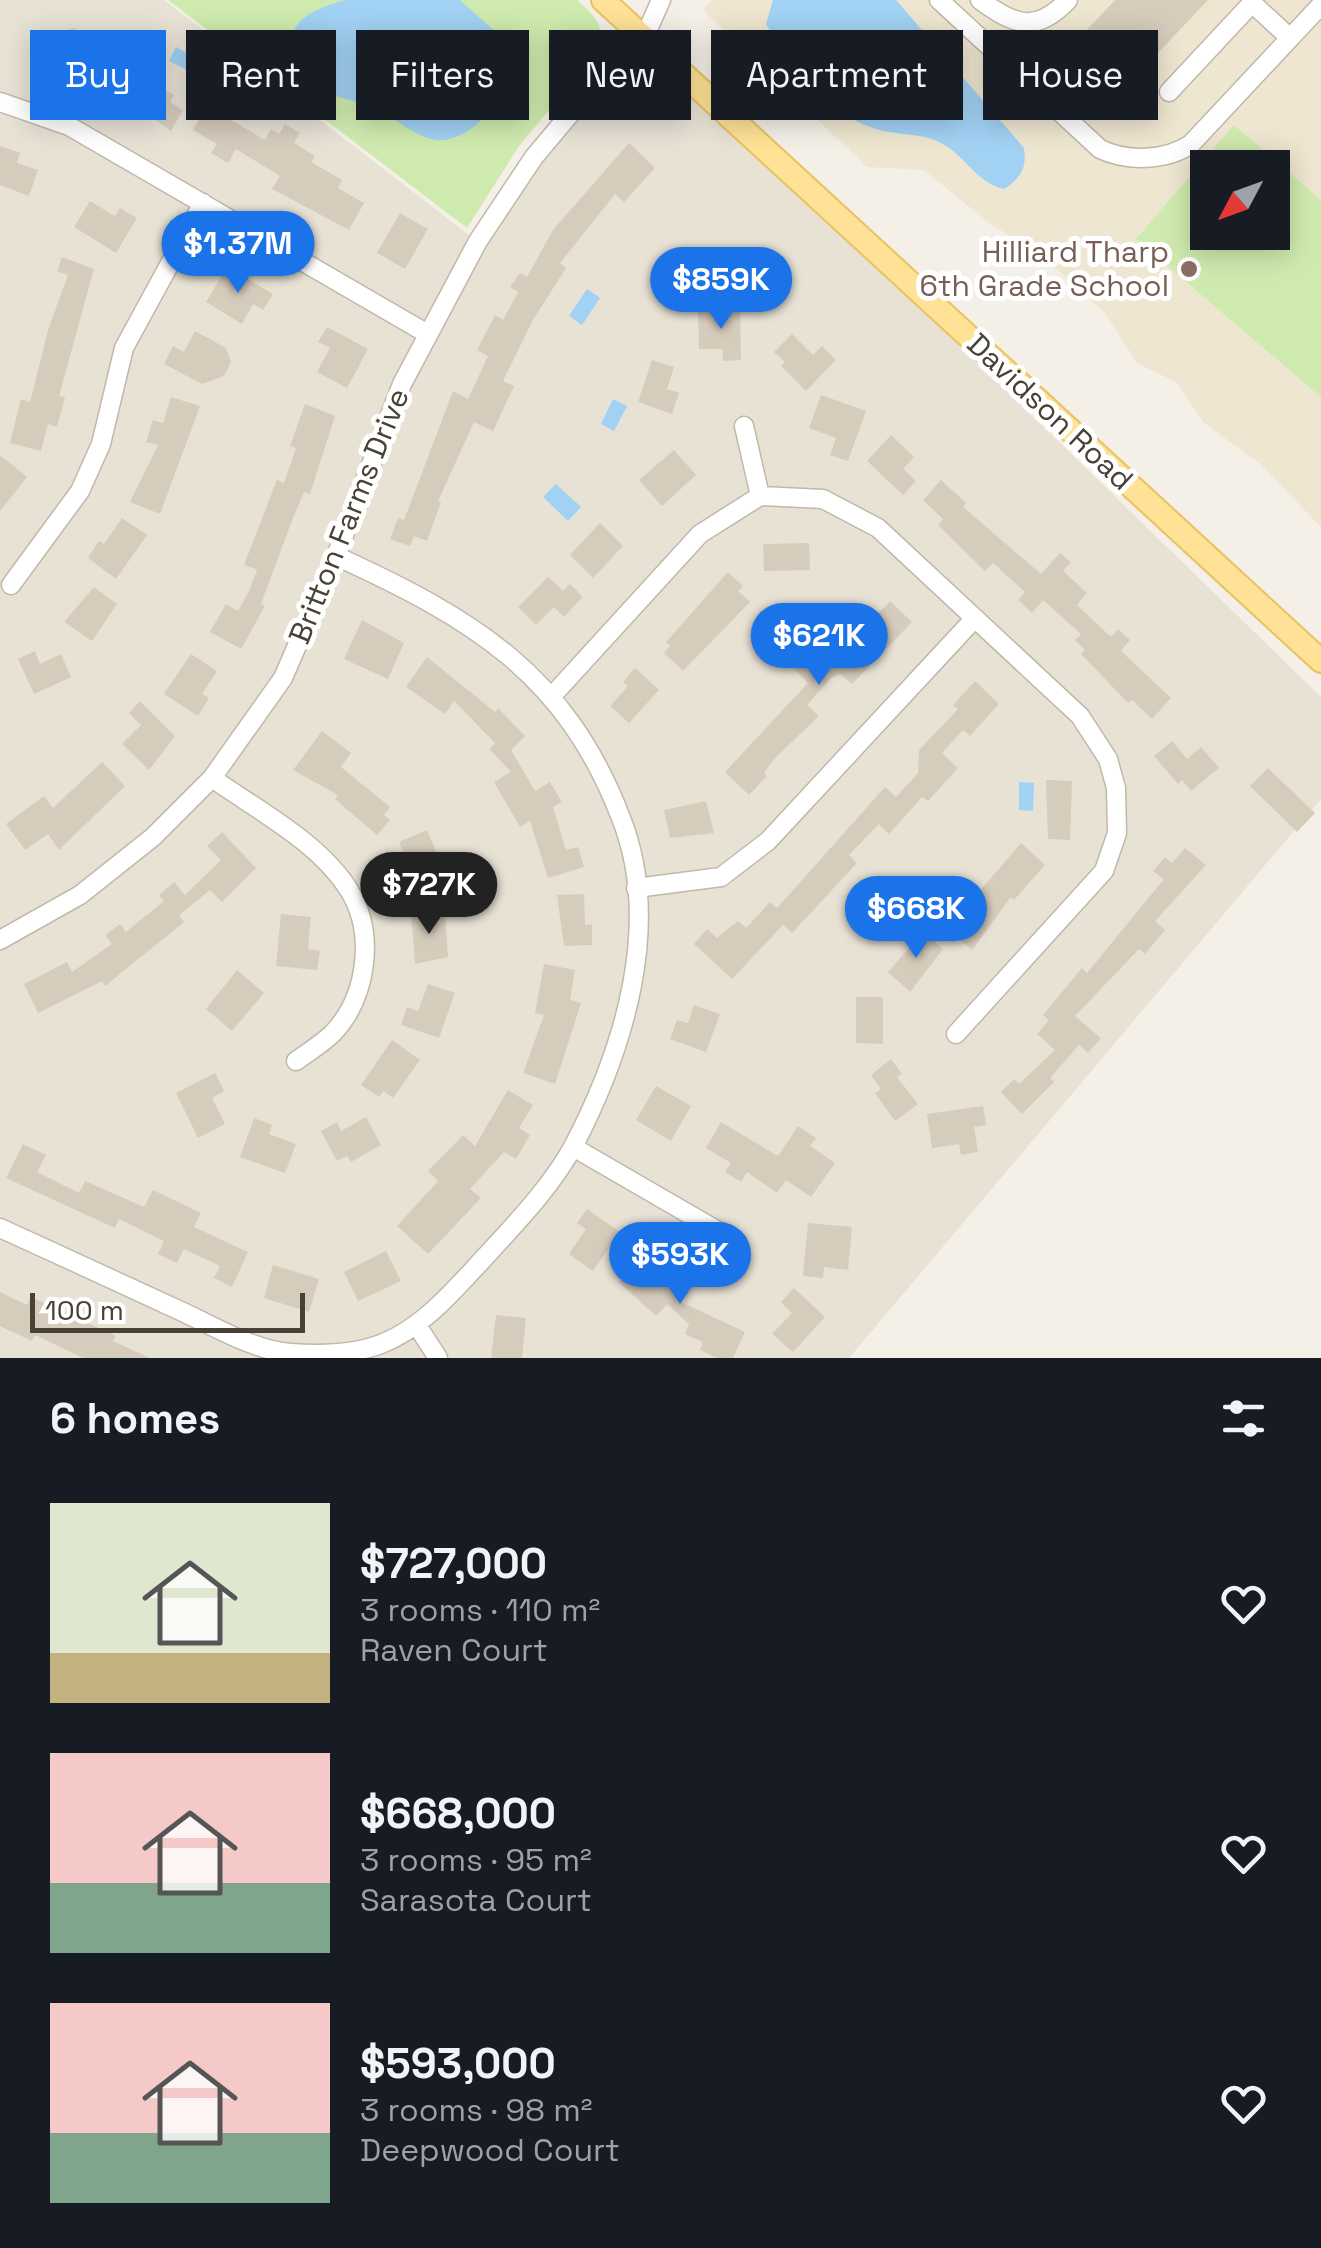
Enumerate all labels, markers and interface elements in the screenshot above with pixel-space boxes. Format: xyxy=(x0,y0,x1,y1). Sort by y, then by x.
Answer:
chip: Buy xyxy=(30,30,166,120)
chip: Rent xyxy=(186,30,336,120)
chip: Filters xyxy=(356,30,529,120)
chip: New xyxy=(549,30,691,120)
chip: Apartment xyxy=(711,30,963,120)
chip: House xyxy=(983,30,1158,120)
north arrow xyxy=(1190,150,1290,250)
map controls xyxy=(1190,150,1290,250)
pin: $1.37M xyxy=(157,211,319,296)
text: $1.37M xyxy=(184,223,292,263)
place label: Hilliard Tharp 6th Grade School xyxy=(919,232,1169,305)
pin: $859K xyxy=(651,247,791,332)
marker: Hilliard Tharp 6th Grade School xyxy=(1178,258,1200,280)
text: $859K xyxy=(672,259,770,299)
street label: Davidson Road xyxy=(959,325,1142,499)
street label: Britton Farms Drive xyxy=(279,382,418,649)
pin: $621K xyxy=(749,603,889,688)
text: $621K xyxy=(773,615,865,655)
pin: $727K xyxy=(359,852,499,937)
text: $727K xyxy=(382,864,476,904)
pin: $668K xyxy=(846,876,986,961)
text: $668K xyxy=(867,888,965,928)
pin: $593K xyxy=(610,1222,750,1307)
text: $593K xyxy=(631,1234,729,1274)
scale bar xyxy=(30,1288,305,1332)
text: 100 m xyxy=(45,1292,124,1328)
icon: filters xyxy=(1216,1391,1271,1446)
text: 6 homes xyxy=(50,1392,220,1445)
text: $727,000 xyxy=(360,1537,547,1590)
icon: home xyxy=(130,1543,250,1663)
icon: heart xyxy=(1216,1576,1271,1631)
text: 3 rooms · 110 m² xyxy=(360,1590,600,1630)
text: Raven Court xyxy=(360,1630,548,1670)
text: $668,000 xyxy=(360,1787,556,1840)
icon: home xyxy=(130,1793,250,1913)
icon: heart xyxy=(1216,1826,1271,1881)
text: 3 rooms · 95 m² xyxy=(360,1840,592,1880)
text: Sarasota Court xyxy=(360,1880,592,1920)
text: $593,000 xyxy=(360,2037,556,2090)
icon: home xyxy=(130,2043,250,2163)
icon: heart xyxy=(1216,2076,1271,2131)
text: 3 rooms · 98 m² xyxy=(360,2090,592,2130)
text: Deepwood Court xyxy=(360,2130,620,2170)

